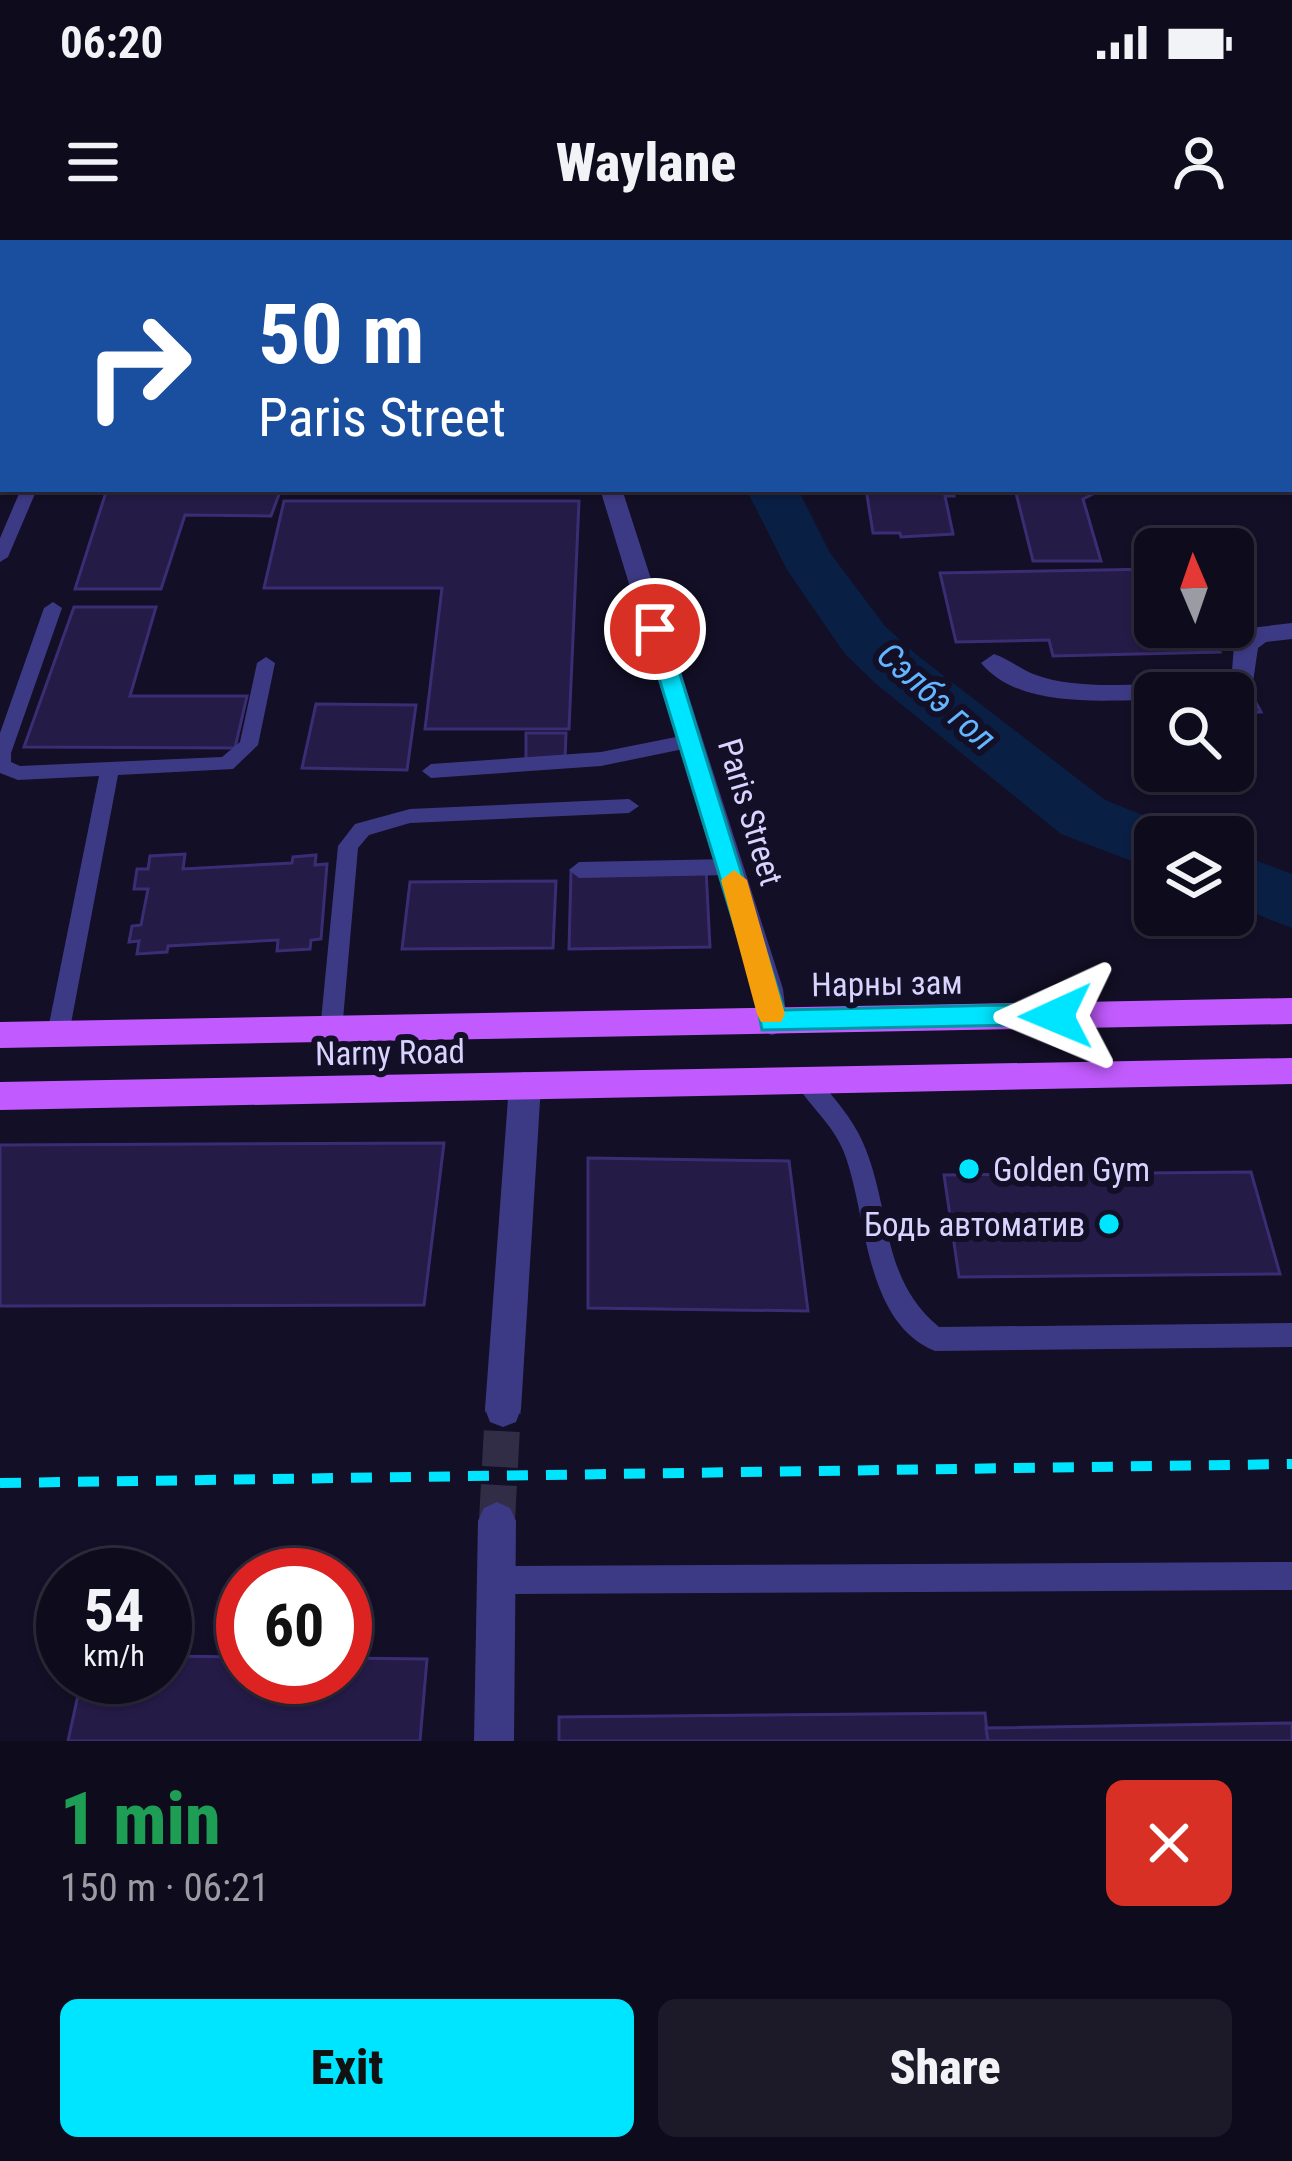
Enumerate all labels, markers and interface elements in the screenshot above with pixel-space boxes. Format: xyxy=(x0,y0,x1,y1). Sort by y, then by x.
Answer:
text: 06:20 xyxy=(60,16,163,69)
icon: menu xyxy=(60,129,126,195)
icon: person xyxy=(1166,129,1232,195)
text: Waylane xyxy=(556,131,736,194)
text: 50 m xyxy=(258,285,425,384)
icon: right xyxy=(60,288,216,444)
text: Paris Street xyxy=(258,386,506,449)
north arrow xyxy=(1134,528,1254,648)
map controls xyxy=(1134,528,1254,936)
pin xyxy=(604,578,706,680)
icon: arrive xyxy=(622,596,688,662)
water label: Сэлбэ гол xyxy=(869,634,1004,760)
button: search xyxy=(1134,672,1254,792)
street label: Paris Street xyxy=(710,734,791,890)
button: layers xyxy=(1134,816,1254,936)
position arrow xyxy=(993,953,1119,1079)
street label: Нарны зам xyxy=(811,963,963,1004)
street label: Narny Road xyxy=(315,1032,465,1073)
place label: Golden Gym xyxy=(993,1150,1150,1189)
marker: Golden Gym xyxy=(956,1156,982,1182)
place label: Бодь автоматив xyxy=(864,1205,1085,1244)
marker: Бодь автоматив xyxy=(1096,1211,1122,1237)
speed limit sign: 60 xyxy=(216,1548,372,1704)
text: 54 xyxy=(84,1575,144,1646)
text: km/h xyxy=(83,1638,145,1673)
text: 1 min xyxy=(60,1777,221,1862)
button: close xyxy=(1106,1780,1232,1906)
text: 150 m · 06:21 xyxy=(60,1865,270,1911)
button: Exit xyxy=(60,1999,634,2137)
button: Share xyxy=(658,1999,1232,2137)

